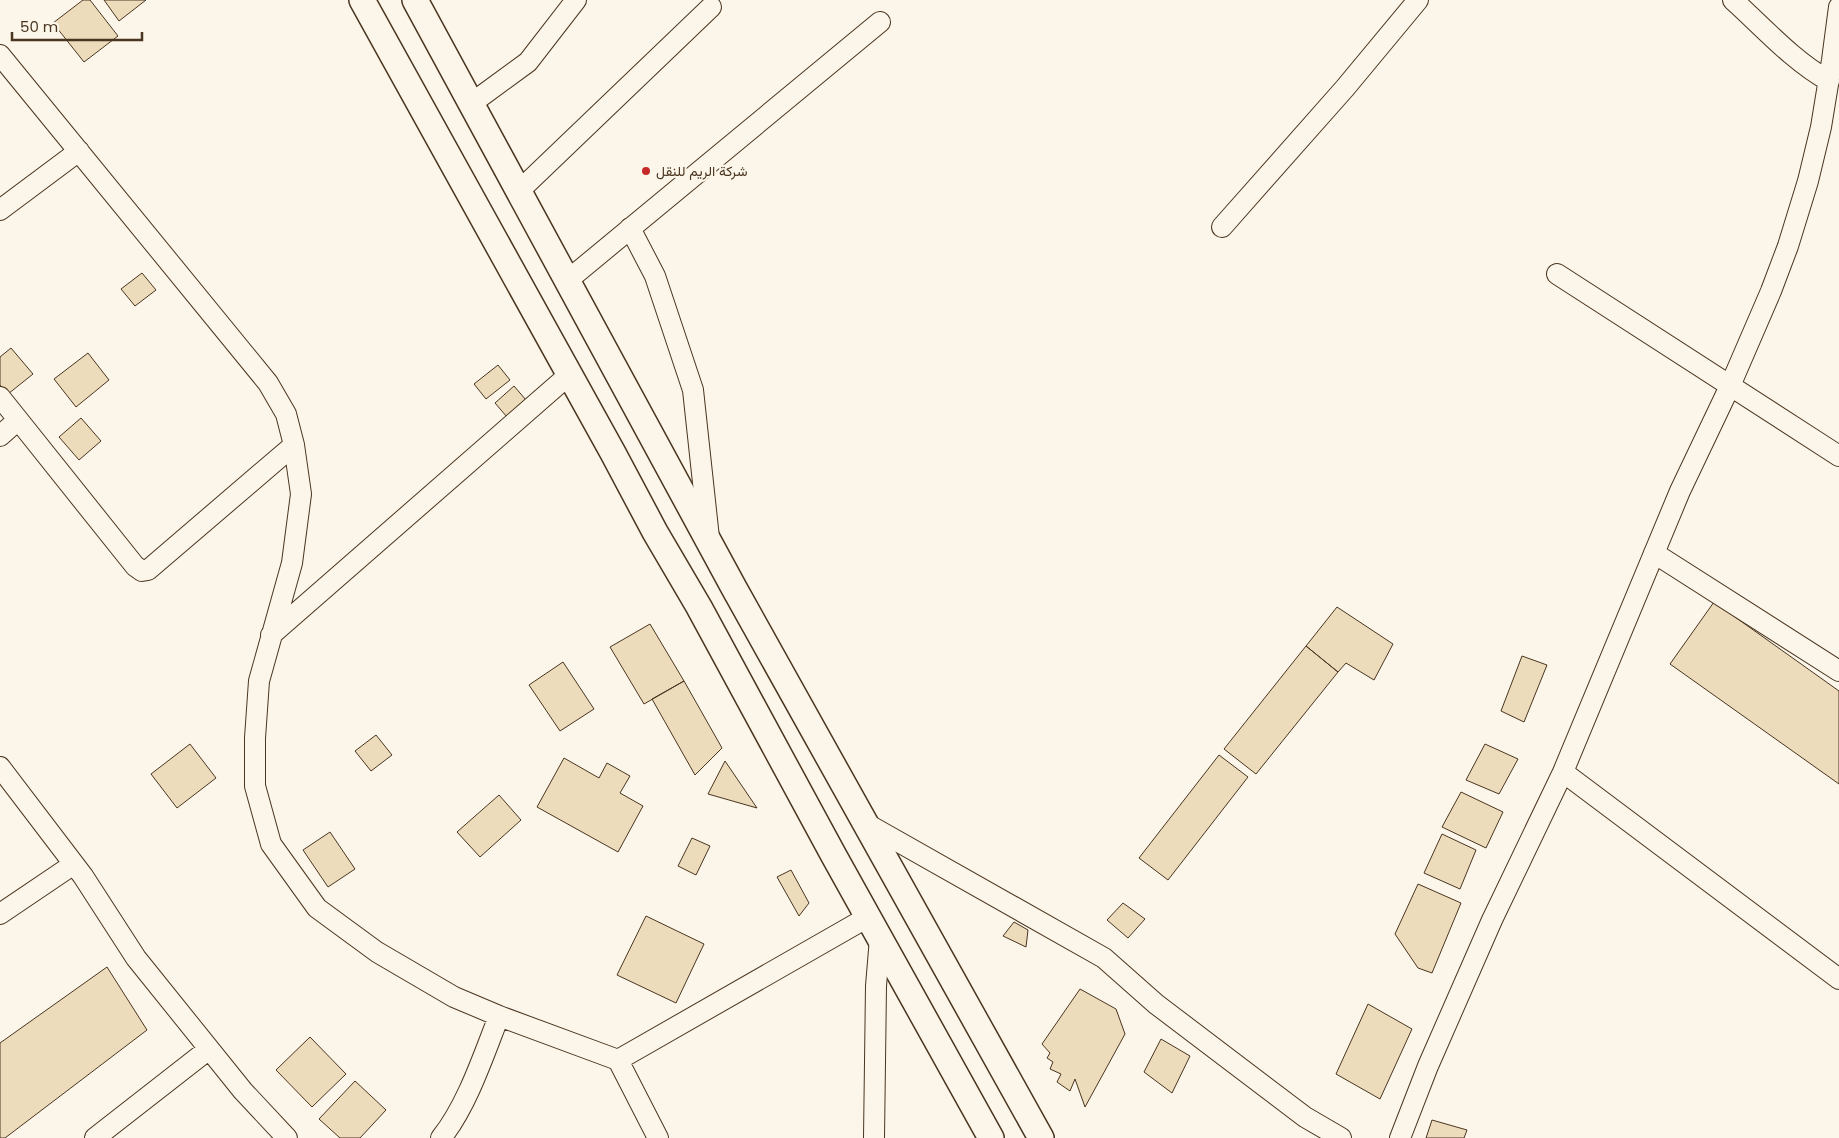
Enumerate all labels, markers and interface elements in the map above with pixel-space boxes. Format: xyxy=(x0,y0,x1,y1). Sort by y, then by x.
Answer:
scale bar xyxy=(12,10,142,42)
text: 50 m xyxy=(20,16,58,37)
place label: شركة الريم للنقل xyxy=(656,161,748,181)
marker: شركة الريم للنقل xyxy=(640,165,652,177)

